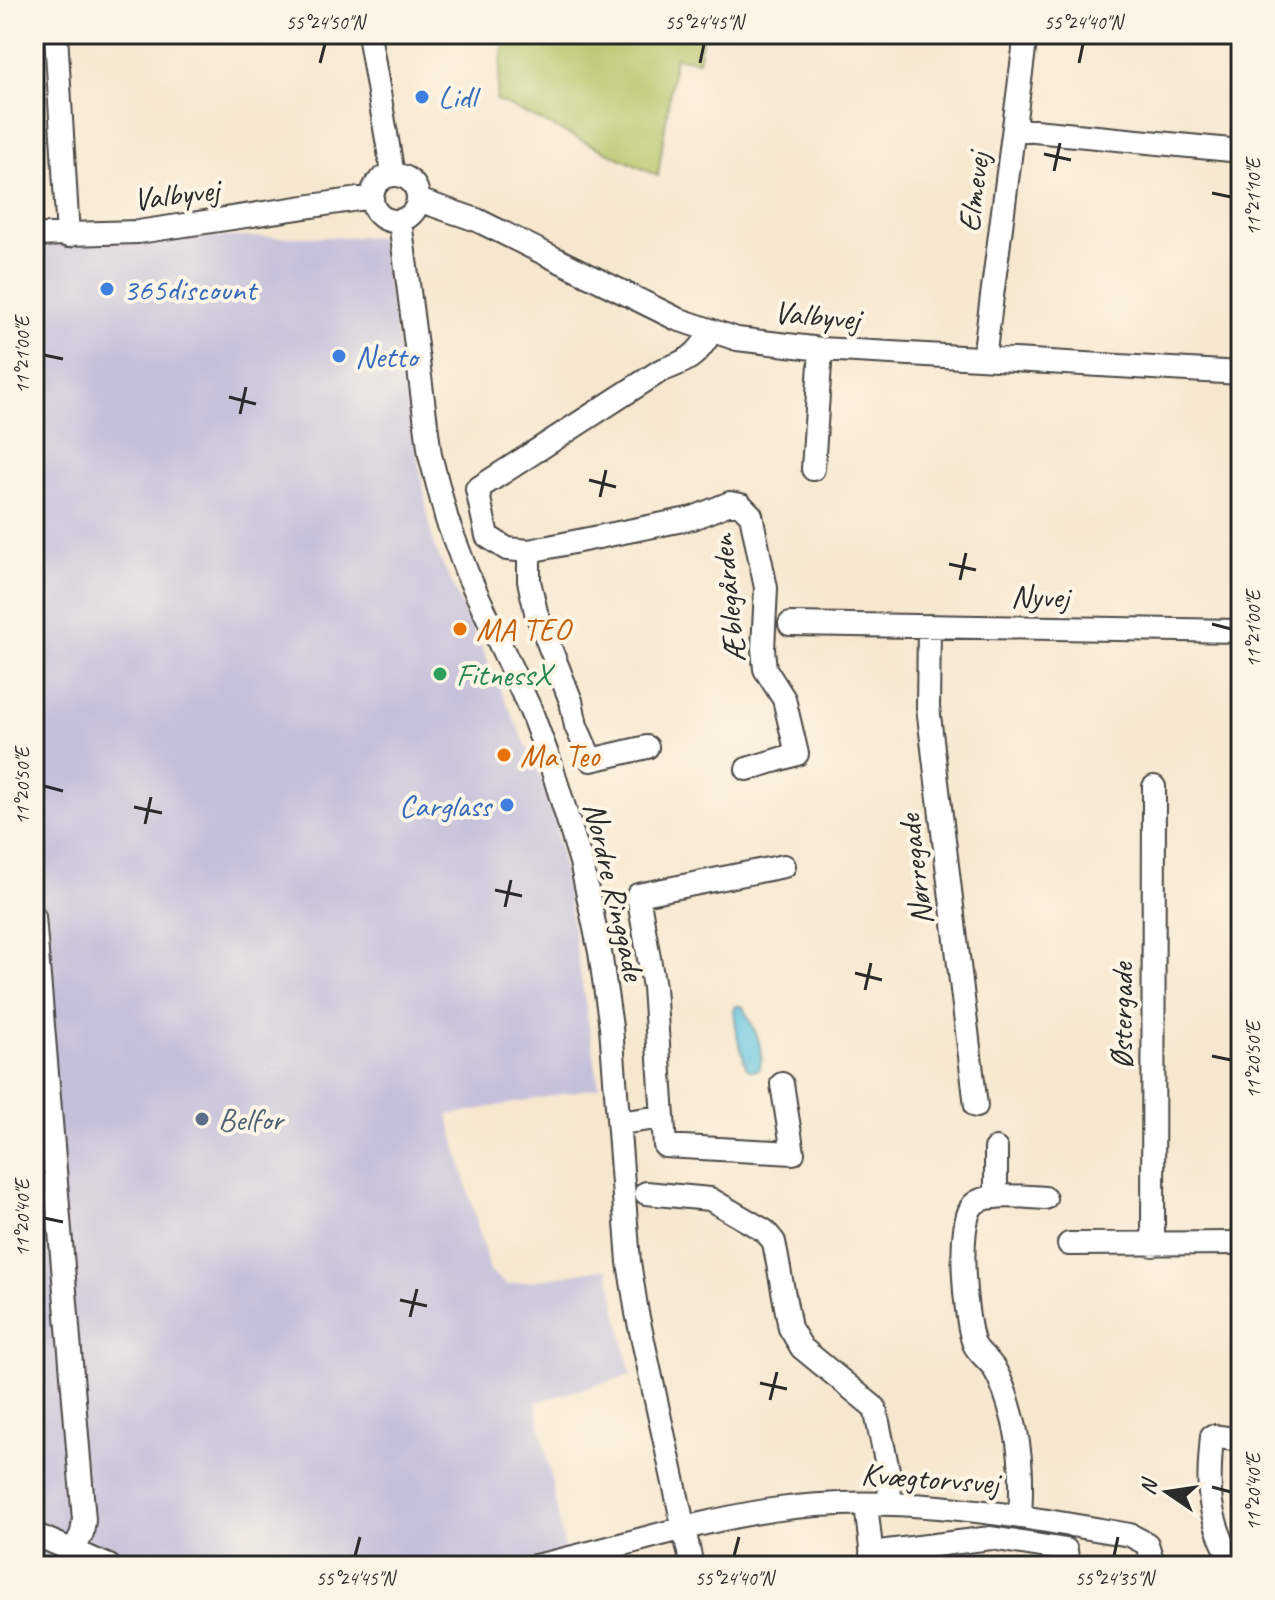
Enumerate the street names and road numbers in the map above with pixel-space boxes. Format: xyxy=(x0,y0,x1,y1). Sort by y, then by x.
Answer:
street label: Elmevej xyxy=(948,146,999,234)
street label: Valbyvej xyxy=(131,168,226,220)
street label: Valbyvej xyxy=(772,291,866,340)
street label: Æblegården xyxy=(701,531,756,665)
street label: Nyvej xyxy=(1011,575,1073,618)
street label: Nordre Ringgade xyxy=(574,798,655,987)
street label: Nørregade xyxy=(888,810,943,928)
street label: Østergade xyxy=(1101,960,1142,1069)
street label: Kvægtorvsvej xyxy=(860,1453,1004,1504)

